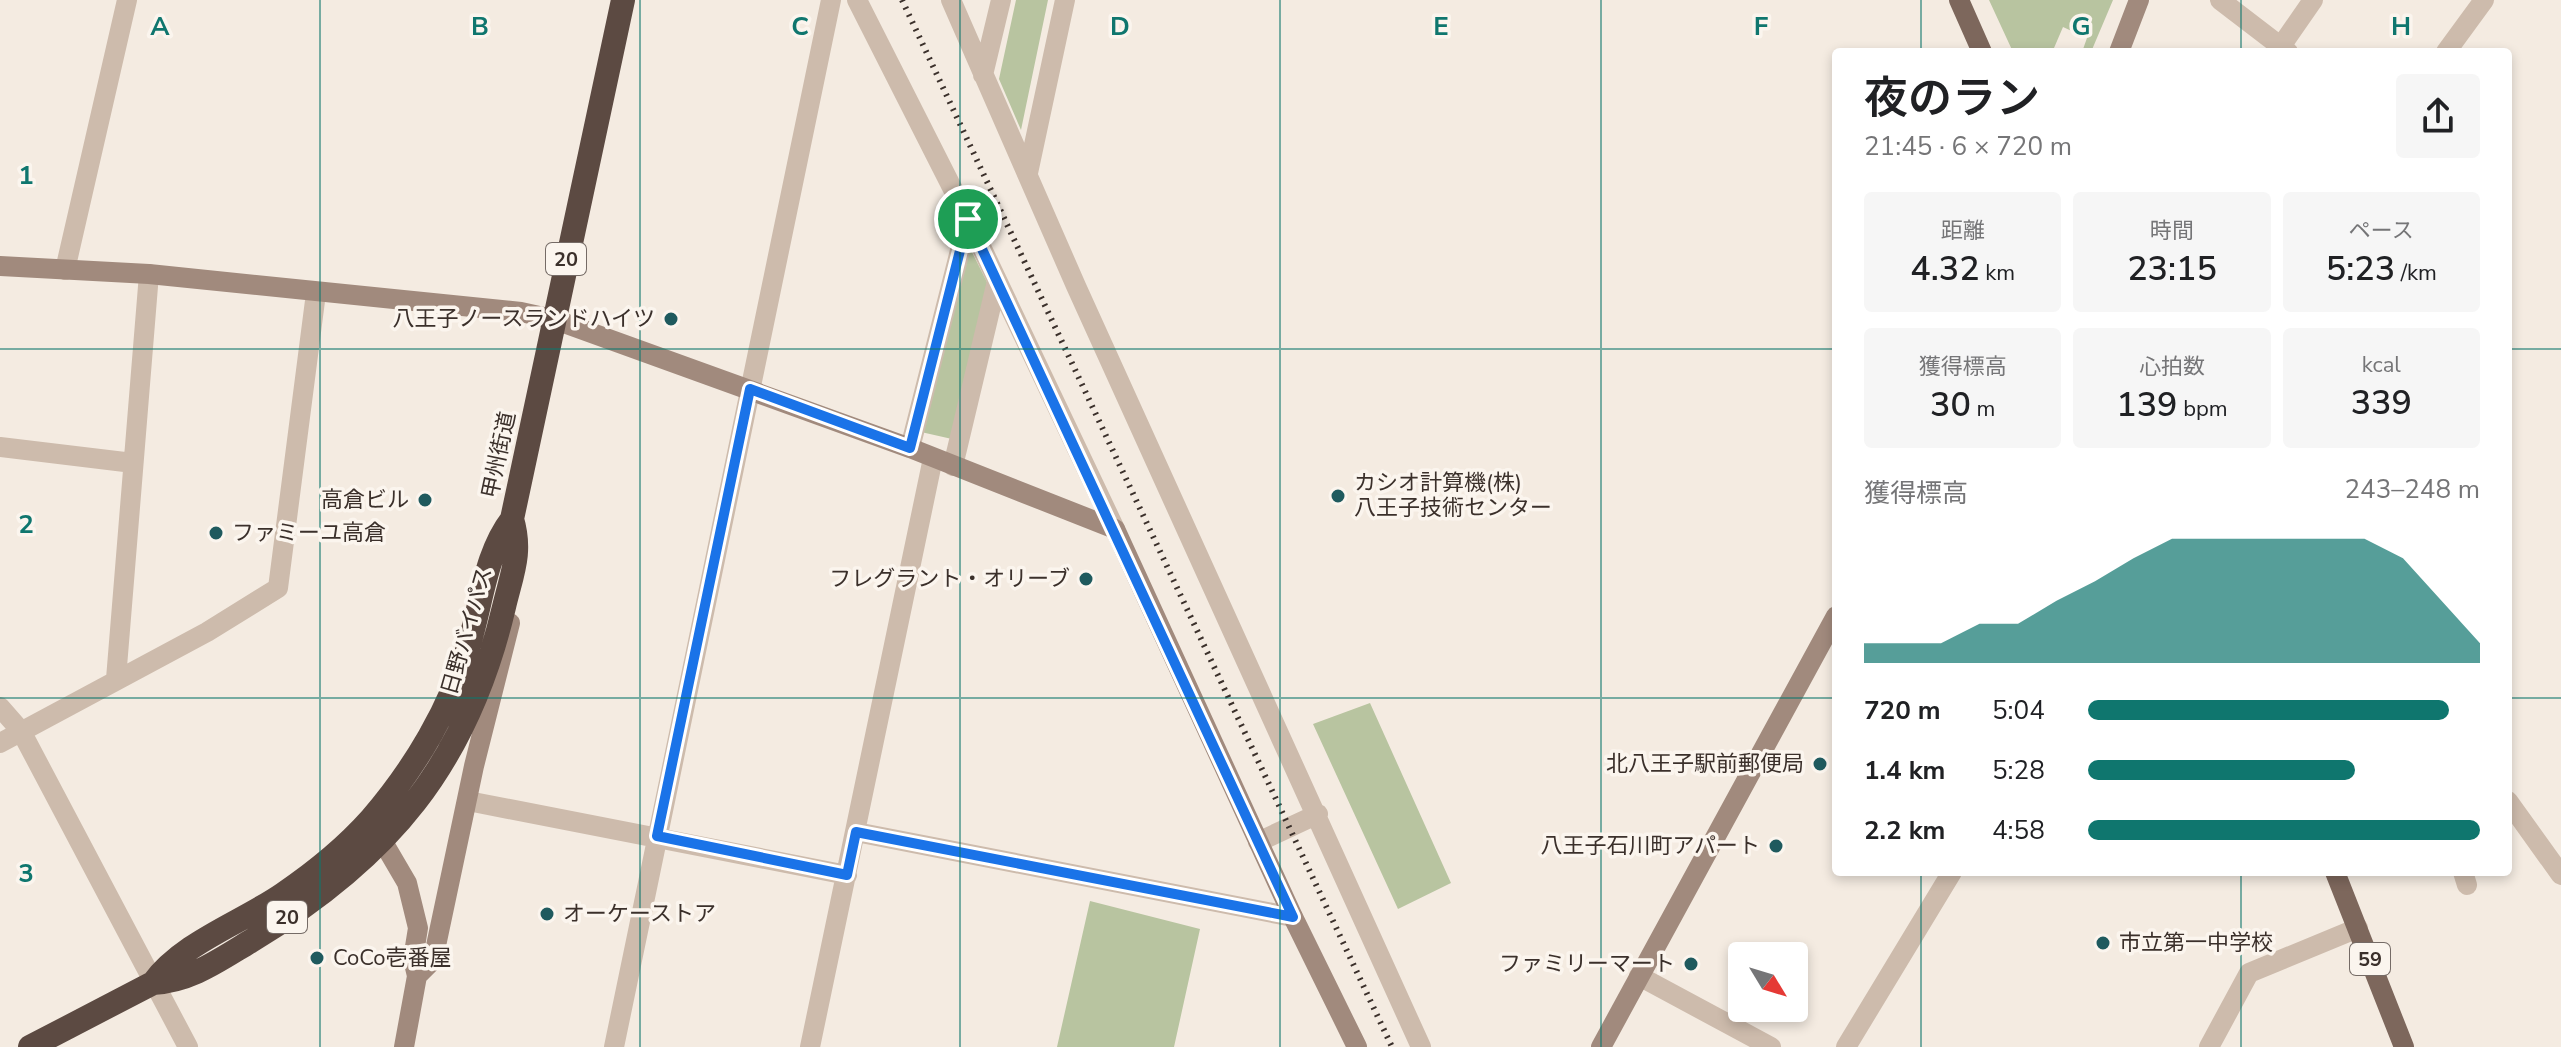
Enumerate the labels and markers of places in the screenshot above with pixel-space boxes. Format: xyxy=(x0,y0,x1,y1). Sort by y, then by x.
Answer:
pin xyxy=(934,185,1002,253)
place label: 八王子ノースランドハイツ xyxy=(393,304,655,334)
marker: 八王子ノースランドハイツ xyxy=(662,310,680,328)
place label: カシオ計算機(株) 八王子技術センター xyxy=(1354,468,1552,523)
place label: 高倉ビル xyxy=(321,485,409,515)
marker: カシオ計算機(株) 八王子技術センター xyxy=(1329,487,1347,505)
marker: 高倉ビル xyxy=(416,491,434,509)
place label: ファミーユ高倉 xyxy=(232,518,386,548)
marker: ファミーユ高倉 xyxy=(207,524,225,542)
place label: フレグラント・オリーブ xyxy=(829,564,1070,594)
marker: フレグラント・オリーブ xyxy=(1077,570,1095,588)
place label: 北八王子駅前郵便局 xyxy=(1606,749,1804,779)
marker: 北八王子駅前郵便局 xyxy=(1811,755,1829,773)
place label: 八王子石川町アパート xyxy=(1540,831,1760,861)
marker: 八王子石川町アパート xyxy=(1767,837,1785,855)
place label: オーケーストア xyxy=(563,899,716,929)
marker: オーケーストア xyxy=(538,905,556,923)
place label: 市立第一中学校 xyxy=(2119,928,2273,958)
marker: 市立第一中学校 xyxy=(2094,934,2112,952)
place label: CoCo壱番屋 xyxy=(333,943,452,973)
marker: CoCo壱番屋 xyxy=(308,949,326,967)
place label: ファミリーマート xyxy=(1499,949,1675,979)
marker: ファミリーマート xyxy=(1682,955,1700,973)

